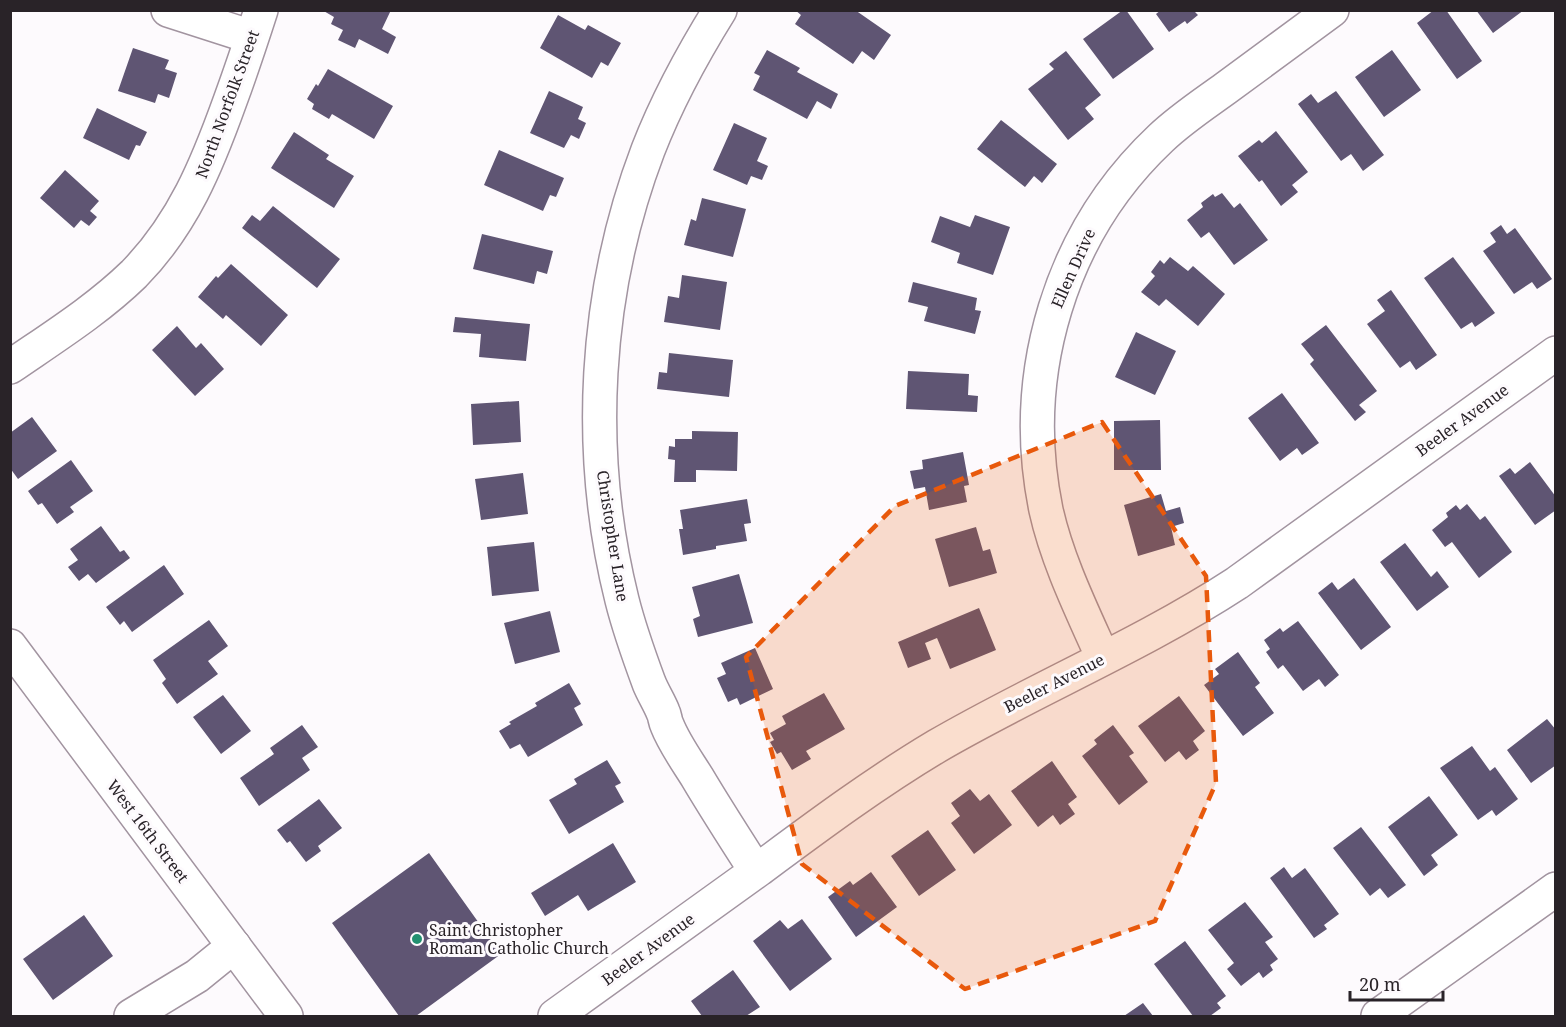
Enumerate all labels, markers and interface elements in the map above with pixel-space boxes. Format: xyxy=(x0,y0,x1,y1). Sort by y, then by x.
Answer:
street label: North Norfolk Street xyxy=(190,27,264,181)
street label: Ellen Drive xyxy=(1046,225,1100,311)
street label: Beeler Avenue xyxy=(1411,379,1513,461)
street label: Christopher Lane xyxy=(592,469,634,603)
street label: Beeler Avenue xyxy=(1000,648,1108,718)
street label: West 16th Street xyxy=(102,775,194,887)
street label: Beeler Avenue xyxy=(597,908,699,990)
place label: Saint Christopher Roman Catholic Church xyxy=(429,919,609,959)
marker: Saint Christopher Roman Catholic Church xyxy=(410,932,424,946)
scale bar xyxy=(1350,964,1443,1002)
text: 20 m xyxy=(1359,972,1401,996)

